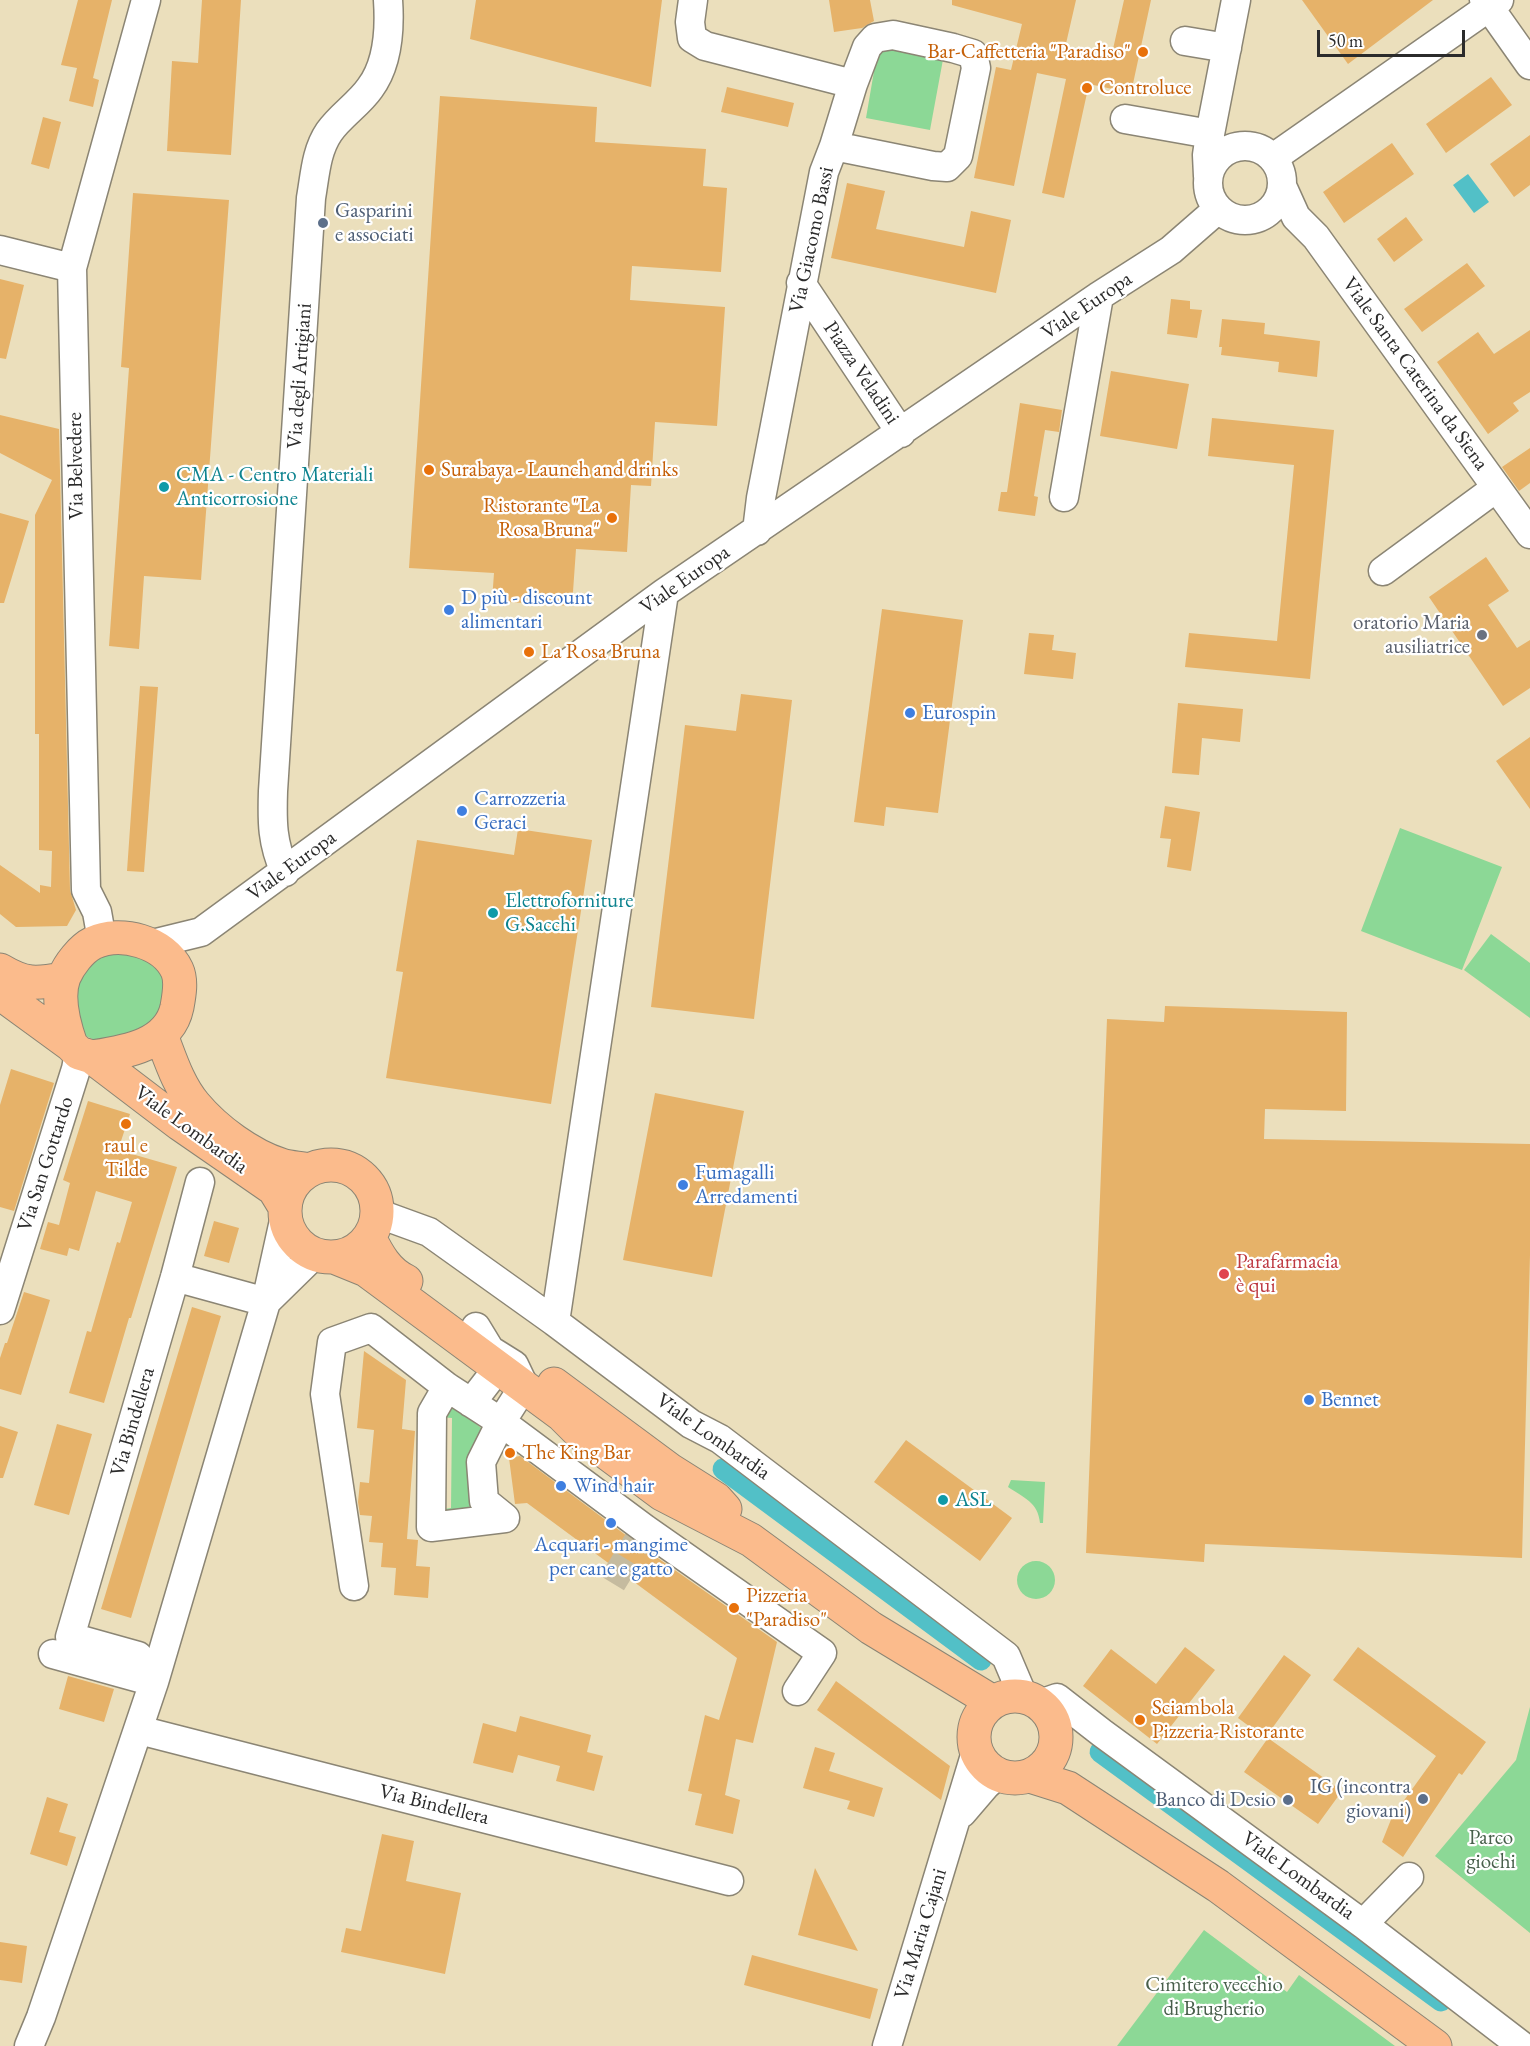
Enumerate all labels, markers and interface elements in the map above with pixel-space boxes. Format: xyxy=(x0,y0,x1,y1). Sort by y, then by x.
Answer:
scale bar xyxy=(1320,18,1468,56)
text: 50 m xyxy=(1328,29,1363,52)
place label: Bar-Caffetteria "Paradiso" xyxy=(927,39,1131,65)
marker: Bar-Caffetteria "Paradiso" xyxy=(1136,45,1150,59)
place label: Controluce xyxy=(1099,75,1192,101)
marker: Controluce xyxy=(1080,81,1094,95)
street label: Via Giacomo Bassi xyxy=(784,164,840,316)
place label: Gasparini e associati xyxy=(335,198,414,248)
marker: Gasparini e associati xyxy=(316,216,330,230)
street label: Viale Europa xyxy=(1037,267,1137,345)
street label: Viale Santa Caterina da Siena xyxy=(1336,272,1494,476)
street label: Via degli Artigiani xyxy=(282,302,318,450)
street label: Piazza Veladini xyxy=(817,317,905,429)
street label: Via Belvedere xyxy=(62,412,90,520)
place label: Surabaya - Launch and drinks xyxy=(441,457,678,483)
place label: CMA - Centro Materiali Anticorrosione xyxy=(176,462,373,512)
marker: Surabaya - Launch and drinks xyxy=(422,463,436,477)
marker: CMA - Centro Materiali Anticorrosione xyxy=(157,480,171,494)
place label: Ristorante "La Rosa Bruna" xyxy=(483,493,600,543)
marker: Ristorante "La Rosa Bruna" xyxy=(605,511,619,525)
street label: Viale Europa xyxy=(635,540,735,620)
place label: D più - discount alimentari xyxy=(461,585,592,635)
marker: D più - discount alimentari xyxy=(442,603,456,617)
place label: oratorio Maria ausiliatrice xyxy=(1353,610,1470,660)
marker: oratorio Maria ausiliatrice xyxy=(1475,628,1489,642)
place label: La Rosa Bruna xyxy=(541,639,660,665)
marker: La Rosa Bruna xyxy=(522,645,536,659)
place label: Eurospin xyxy=(922,700,996,726)
marker: Eurospin xyxy=(903,706,917,720)
place label: Carrozzeria Geraci xyxy=(474,786,566,836)
marker: Carrozzeria Geraci xyxy=(455,804,469,818)
street label: Viale Europa xyxy=(243,825,341,907)
place label: Elettroforniture G.Sacchi xyxy=(505,888,633,938)
marker: Elettroforniture G.Sacchi xyxy=(486,906,500,920)
street label: Viale Lombardia xyxy=(130,1081,252,1179)
street label: Via San Gottardo xyxy=(12,1093,80,1235)
marker: raul e Tilde xyxy=(119,1117,133,1131)
place label: raul e Tilde xyxy=(104,1133,148,1183)
place label: Fumagalli Arredamenti xyxy=(695,1160,798,1210)
marker: Fumagalli Arredamenti xyxy=(676,1178,690,1192)
place label: Parafarmacia è qui xyxy=(1236,1249,1339,1299)
marker: Parafarmacia è qui xyxy=(1217,1267,1231,1281)
street label: Via Bindellera xyxy=(105,1364,161,1480)
place label: Bennet xyxy=(1321,1387,1378,1413)
street label: Viale Lombardia xyxy=(651,1388,775,1486)
marker: Bennet xyxy=(1302,1393,1316,1407)
place label: The King Bar xyxy=(522,1440,631,1466)
marker: The King Bar xyxy=(503,1446,517,1460)
place label: Wind hair xyxy=(573,1473,654,1499)
marker: Wind hair xyxy=(554,1479,568,1493)
place label: ASL xyxy=(955,1487,992,1513)
marker: ASL xyxy=(936,1493,950,1507)
marker: Acquari - mangime per cane e gatto xyxy=(604,1516,618,1530)
place label: Acquari - mangime per cane e gatto xyxy=(534,1532,688,1582)
place label: Pizzeria "Paradiso" xyxy=(746,1583,827,1633)
marker: Pizzeria "Paradiso" xyxy=(727,1601,741,1615)
place label: Sciambola Pizzeria-Ristorante xyxy=(1152,1695,1304,1745)
marker: Sciambola Pizzeria-Ristorante xyxy=(1133,1713,1147,1727)
place label: IG (incontra giovani) xyxy=(1310,1774,1411,1824)
street label: Via Bindellera xyxy=(376,1779,492,1831)
place label: Banco di Desio xyxy=(1155,1787,1276,1813)
marker: IG (incontra giovani) xyxy=(1416,1792,1430,1806)
marker: Banco di Desio xyxy=(1281,1793,1295,1807)
park label: Parco giochi xyxy=(1466,1825,1516,1875)
street label: Viale Lombardia xyxy=(1237,1827,1359,1925)
street label: Via Maria Cajani xyxy=(889,1866,953,2002)
park label: Cimitero vecchio di Brugherio xyxy=(1145,1972,1283,2022)

